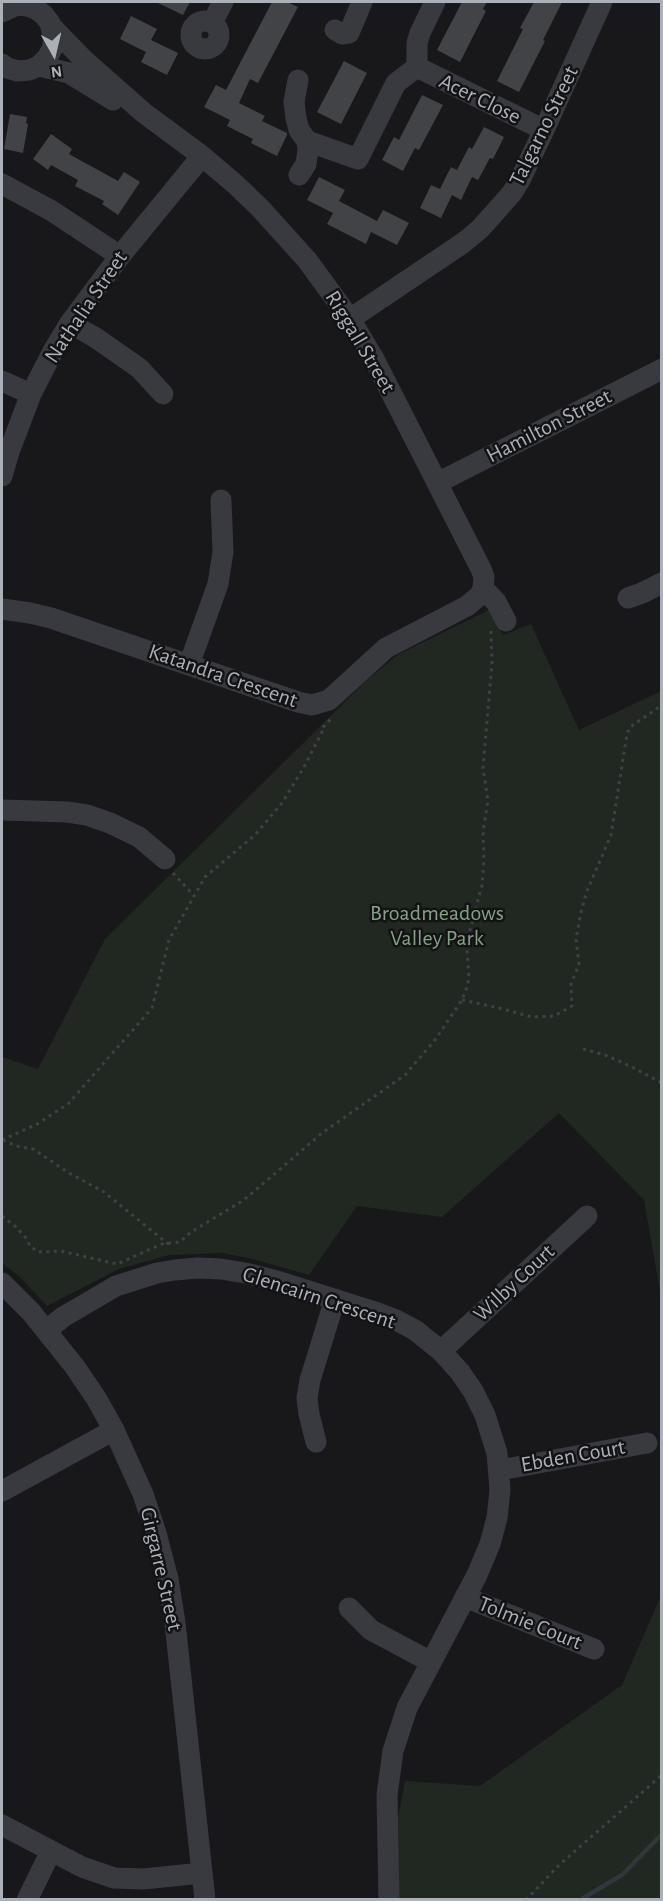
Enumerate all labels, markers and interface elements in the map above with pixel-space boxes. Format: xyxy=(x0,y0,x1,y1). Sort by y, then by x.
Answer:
north arrow xyxy=(24,24,84,84)
street label: Talgarno Street xyxy=(504,62,584,190)
text: N xyxy=(50,63,63,81)
street label: Acer Close xyxy=(435,68,525,130)
street label: Nathalia Street xyxy=(39,246,133,368)
street label: Riggall Street xyxy=(319,286,401,398)
street label: Hamilton Street xyxy=(482,383,616,469)
street label: Katandra Crescent xyxy=(145,638,301,714)
park label: Broadmeadows Valley Park xyxy=(370,900,504,951)
street label: Wilby Court xyxy=(468,1239,560,1327)
street label: Glencairn Crescent xyxy=(239,1261,399,1335)
street label: Ebden Court xyxy=(519,1434,627,1478)
street label: Girgarre Street xyxy=(134,1505,188,1633)
street label: Tolmie Court xyxy=(474,1590,586,1656)

